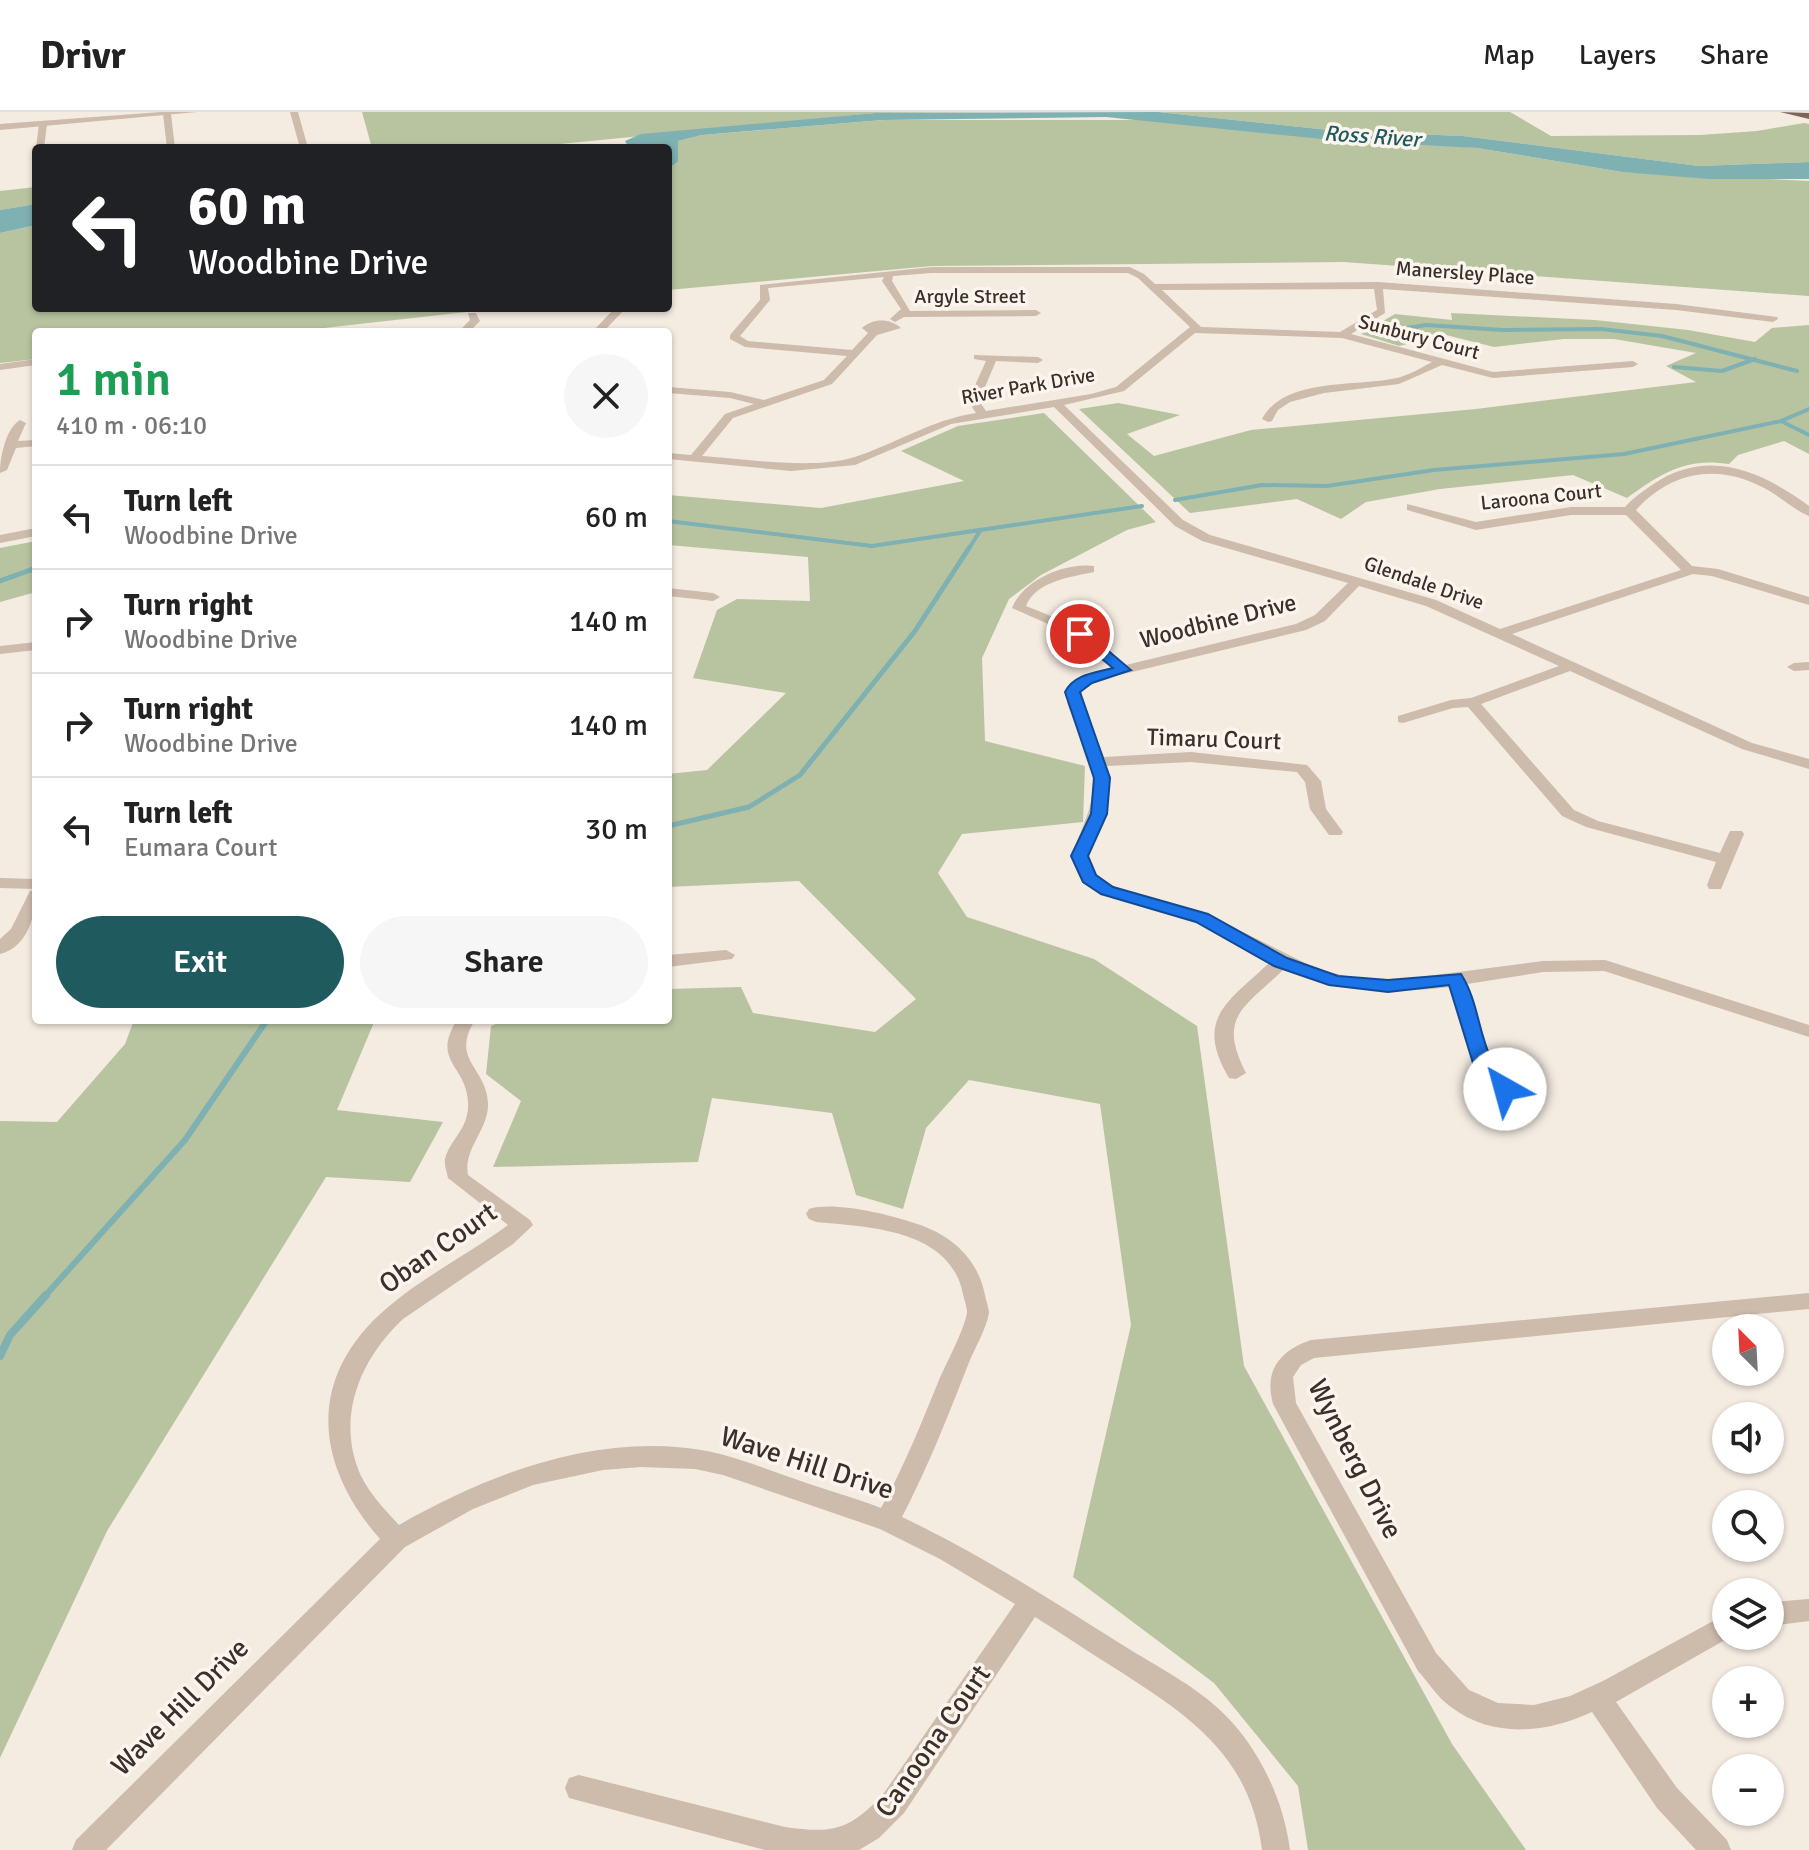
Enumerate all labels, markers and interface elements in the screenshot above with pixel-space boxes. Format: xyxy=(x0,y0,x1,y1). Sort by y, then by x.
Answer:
text: Drivr xyxy=(40,32,126,79)
text: Map xyxy=(1483,38,1535,72)
text: Layers xyxy=(1579,38,1656,72)
text: Share xyxy=(1700,38,1769,72)
water label: Ross River xyxy=(1323,119,1424,153)
text: 60 m xyxy=(188,171,306,240)
icon: left xyxy=(56,176,160,280)
text: Woodbine Drive xyxy=(188,240,429,285)
street label: Manersley Place xyxy=(1395,256,1535,290)
street label: Argyle Street xyxy=(914,284,1026,309)
street label: Sunbury Court xyxy=(1356,309,1482,365)
text: 1 min xyxy=(56,350,171,409)
button: close xyxy=(564,354,648,438)
street label: River Park Drive xyxy=(959,362,1097,410)
text: 410 m · 06:10 xyxy=(56,410,207,442)
street label: Laroona Court xyxy=(1479,478,1603,516)
text: Turn left xyxy=(124,483,233,520)
icon: left xyxy=(56,495,100,539)
text: 60 m xyxy=(585,499,648,536)
text: Woodbine Drive xyxy=(124,520,298,552)
street label: Glendale Drive xyxy=(1361,551,1487,615)
text: Turn right xyxy=(124,587,253,624)
street label: Woodbine Drive xyxy=(1137,587,1299,655)
icon: right xyxy=(56,599,100,643)
pin xyxy=(1046,600,1114,668)
text: 140 m xyxy=(569,603,648,640)
icon: arrive xyxy=(1058,612,1102,656)
text: Woodbine Drive xyxy=(124,624,298,656)
text: Turn right xyxy=(124,691,253,728)
icon: right xyxy=(56,703,100,747)
text: 140 m xyxy=(569,707,648,744)
street label: Timaru Court xyxy=(1146,722,1282,756)
text: Woodbine Drive xyxy=(124,728,298,760)
text: Turn left xyxy=(124,795,233,832)
icon: left xyxy=(56,807,100,851)
text: 30 m xyxy=(585,811,648,848)
text: Eumara Court xyxy=(124,832,277,864)
button: Exit xyxy=(56,916,344,1008)
button: Share xyxy=(360,916,648,1008)
position arrow xyxy=(1463,1047,1547,1131)
street label: Oban Court xyxy=(373,1195,504,1301)
north arrow xyxy=(1712,1314,1784,1386)
map controls xyxy=(1712,1314,1784,1826)
street label: Wynberg Drive xyxy=(1300,1374,1410,1544)
button: sound xyxy=(1712,1402,1784,1474)
street label: Wave Hill Drive xyxy=(716,1419,898,1507)
button: search xyxy=(1712,1490,1784,1562)
button: layers xyxy=(1712,1578,1784,1650)
street label: Wave Hill Drive xyxy=(104,1631,256,1783)
street label: Canoona Court xyxy=(868,1658,998,1824)
button: + xyxy=(1712,1666,1784,1738)
button: − xyxy=(1712,1754,1784,1826)

